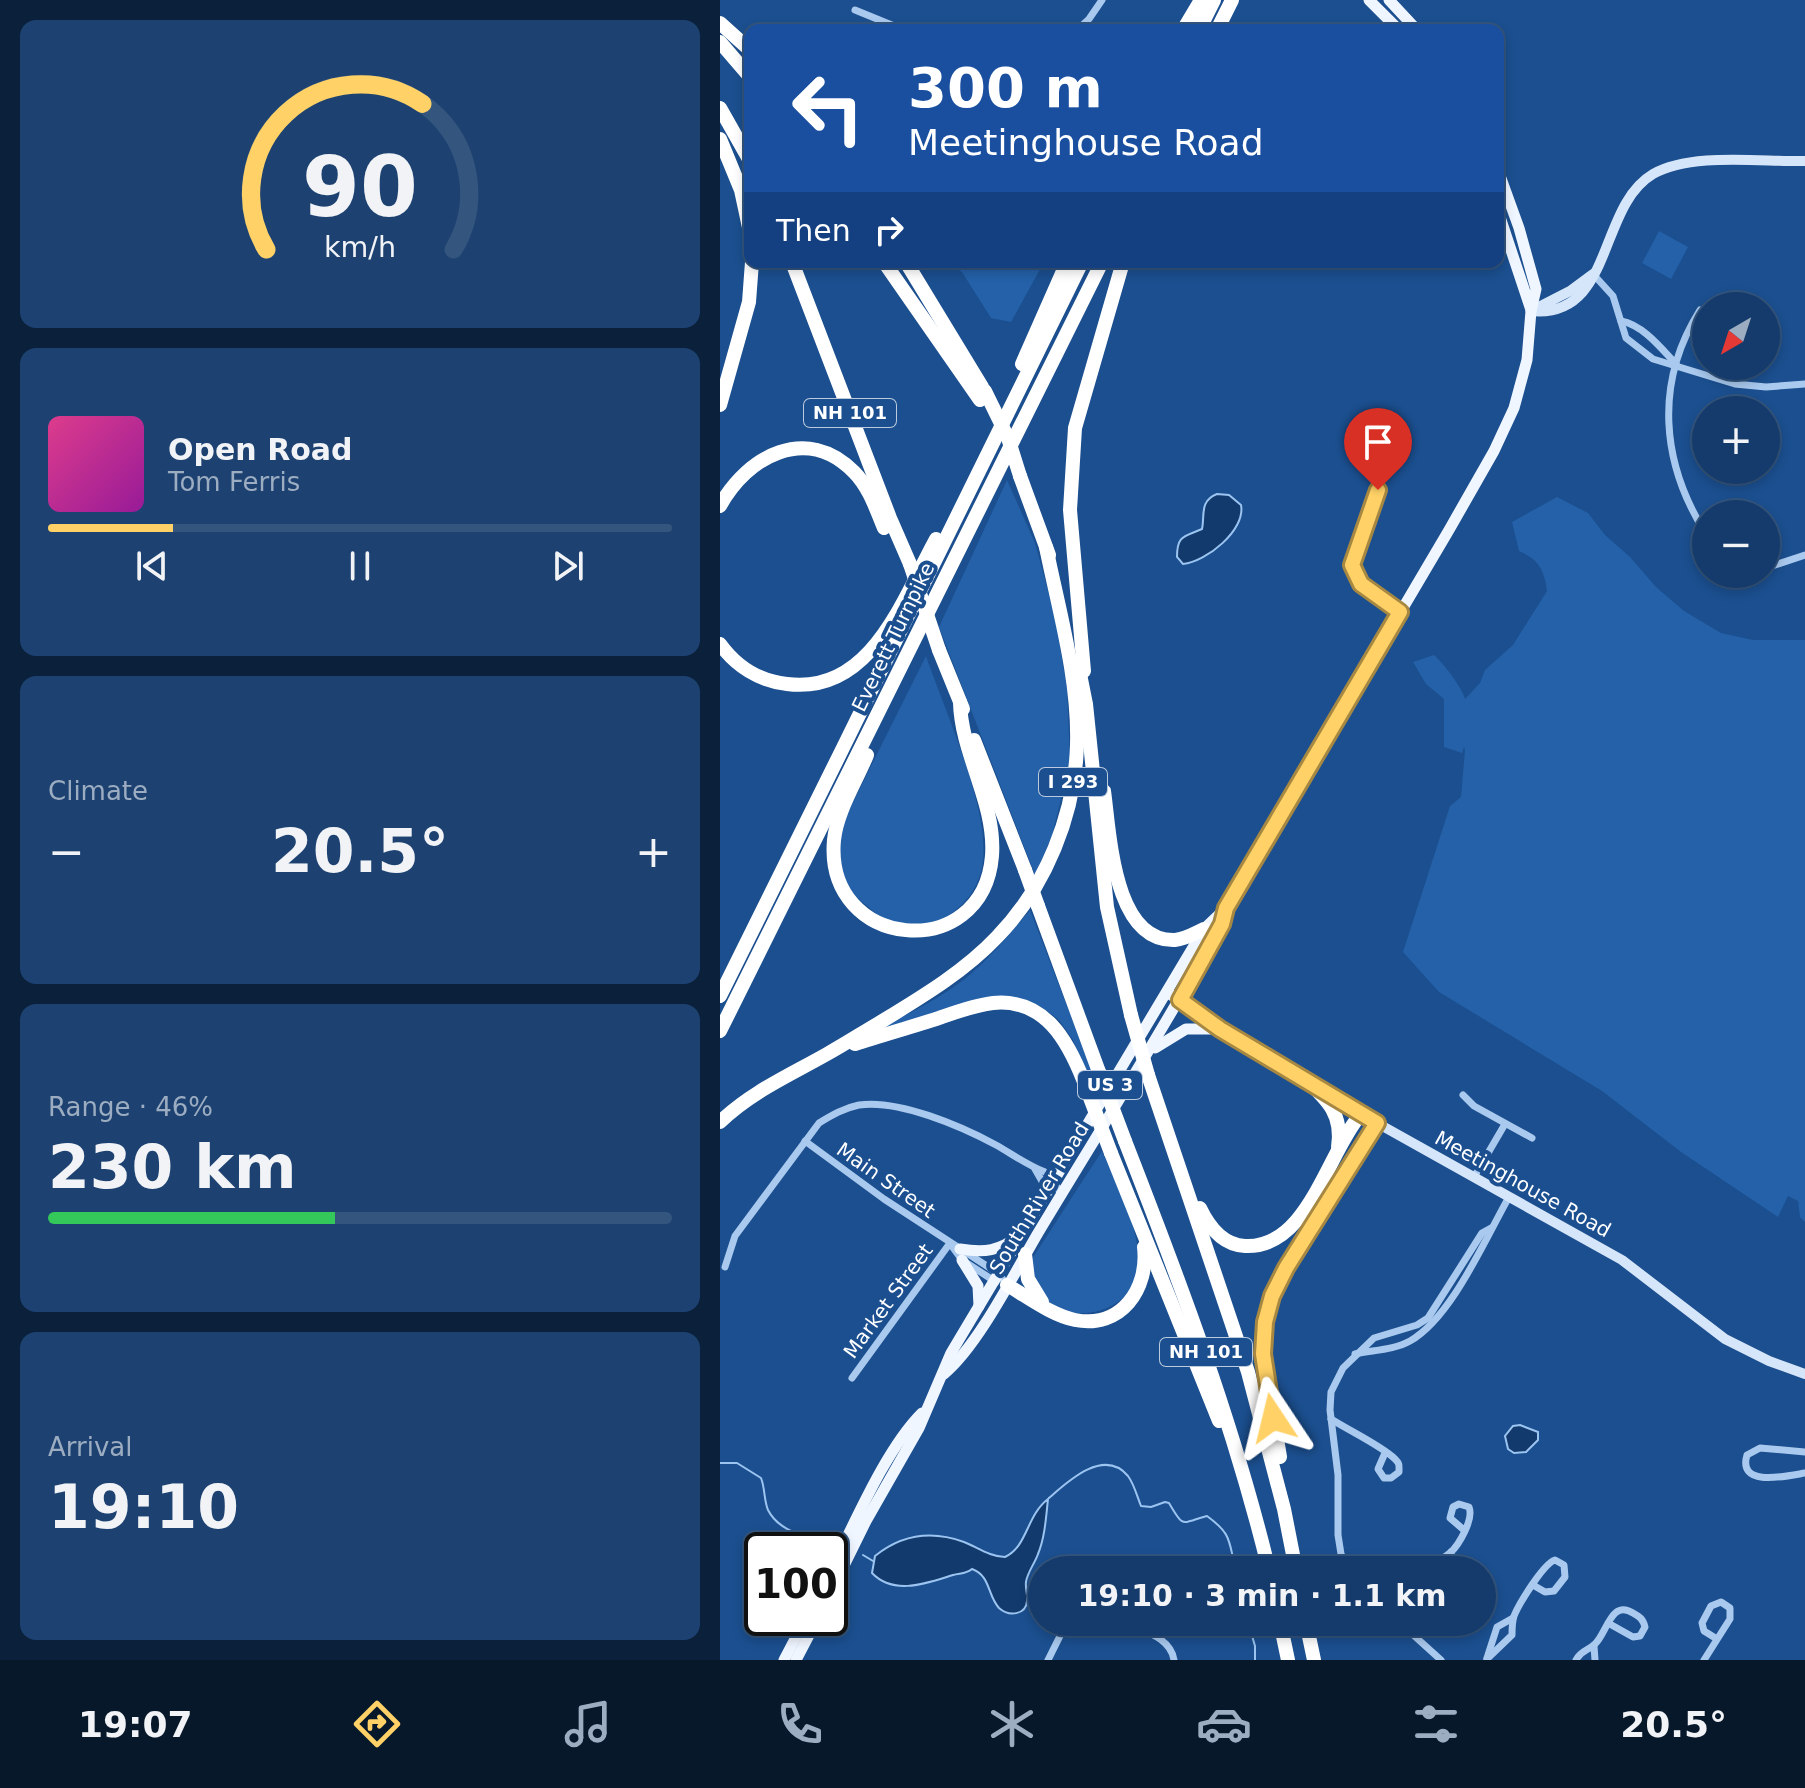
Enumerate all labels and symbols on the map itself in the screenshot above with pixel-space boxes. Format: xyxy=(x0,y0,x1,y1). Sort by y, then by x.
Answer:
north arrow xyxy=(1692,292,1780,380)
road number: NH 101 xyxy=(804,399,896,427)
pin xyxy=(1344,408,1412,490)
street label: Everett Turnpike xyxy=(847,559,939,715)
road number: I 293 xyxy=(1039,768,1107,796)
road number: US 3 xyxy=(1078,1071,1142,1099)
street label: South River Road xyxy=(984,1118,1094,1278)
street label: Meetinghouse Road xyxy=(1431,1126,1615,1242)
street label: Main Street xyxy=(832,1137,940,1223)
street label: Market Street xyxy=(838,1239,938,1363)
road number: NH 101 xyxy=(1160,1338,1252,1366)
position arrow xyxy=(1231,1376,1315,1460)
speed limit sign: 100 xyxy=(744,1532,848,1636)

